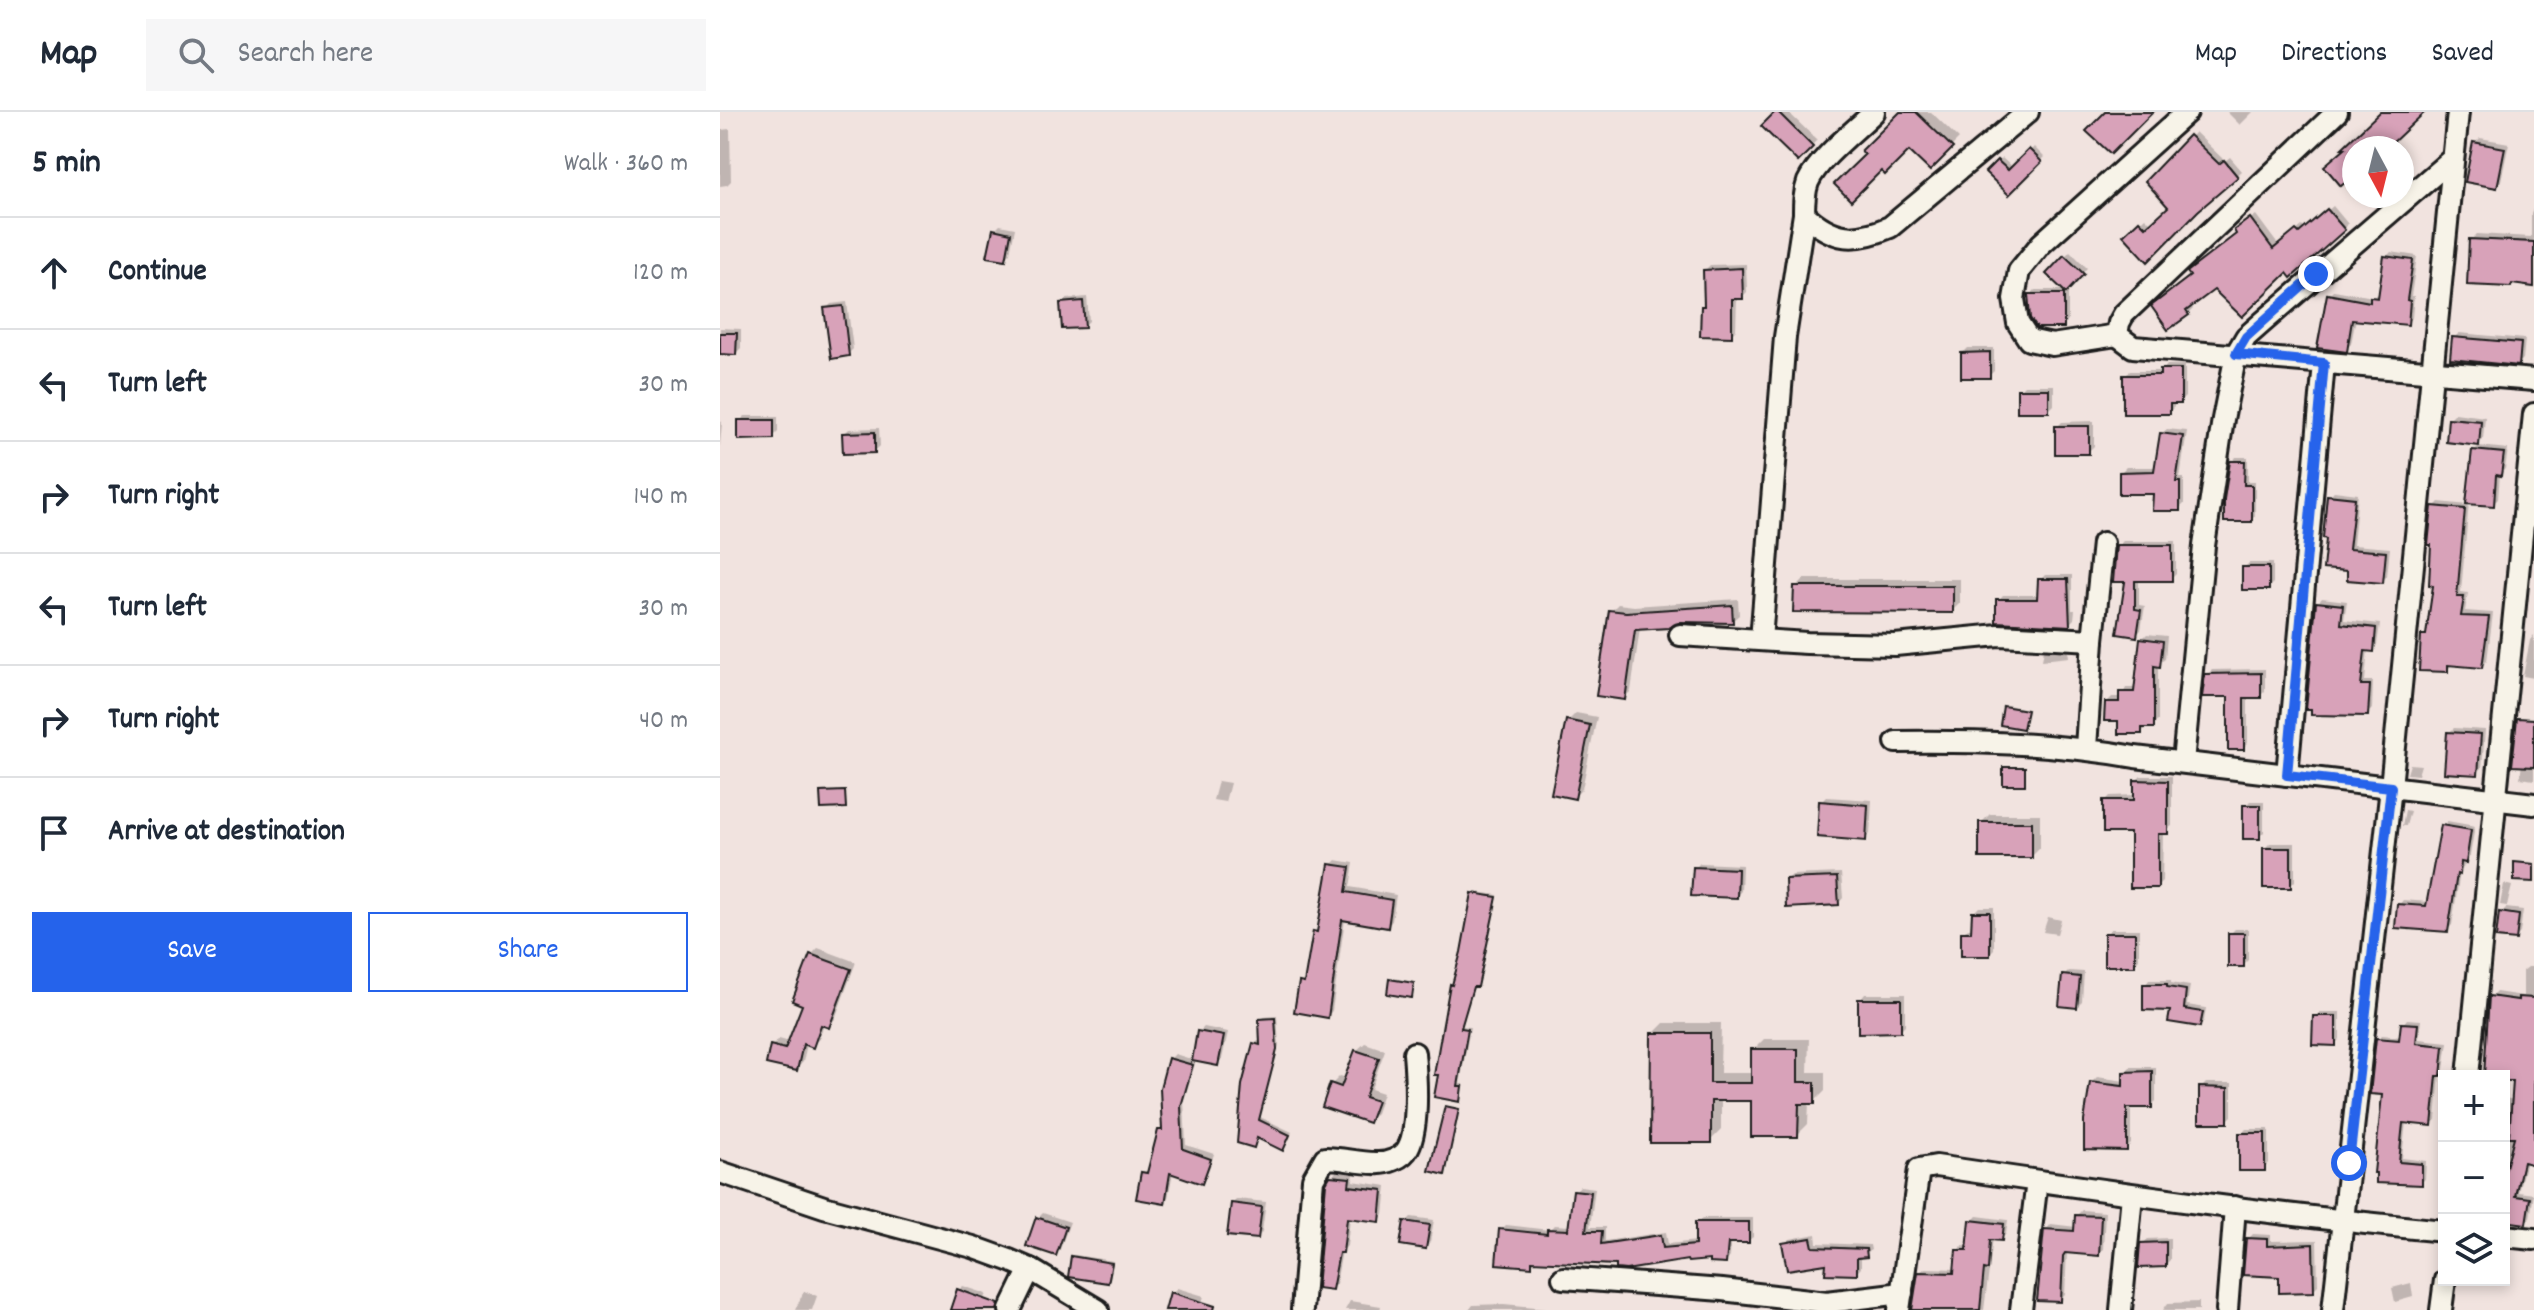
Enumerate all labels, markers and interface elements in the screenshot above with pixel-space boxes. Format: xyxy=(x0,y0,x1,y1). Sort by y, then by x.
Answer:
search box xyxy=(146,19,706,91)
text: Map xyxy=(40,28,98,83)
icon: search xyxy=(174,33,218,77)
text: Search here xyxy=(238,34,373,77)
text: Map xyxy=(2195,35,2237,75)
text: Directions xyxy=(2281,35,2387,75)
text: Saved xyxy=(2431,35,2494,75)
north arrow xyxy=(2342,136,2414,208)
text: 5 min xyxy=(32,140,101,189)
text: Walk · 360 m xyxy=(564,146,688,183)
icon: ahead xyxy=(32,251,76,295)
text: Continue xyxy=(108,252,207,295)
text: 120 m xyxy=(633,255,688,292)
route end xyxy=(2298,256,2334,292)
icon: left xyxy=(32,363,76,407)
text: Turn left xyxy=(108,364,207,407)
text: 30 m xyxy=(638,367,688,404)
icon: right xyxy=(32,475,76,519)
text: Turn right xyxy=(108,476,219,519)
text: 140 m xyxy=(634,479,688,516)
icon: left xyxy=(32,587,76,631)
text: Turn left xyxy=(108,588,207,631)
text: 30 m xyxy=(638,591,688,628)
icon: right xyxy=(32,699,76,743)
text: Turn right xyxy=(108,700,219,743)
text: 40 m xyxy=(639,703,688,740)
icon: arrive xyxy=(32,811,76,855)
text: Arrive at destination xyxy=(108,812,345,855)
button: Save xyxy=(32,912,352,992)
button: Share xyxy=(368,912,688,992)
map controls xyxy=(2438,1070,2510,1286)
button: + xyxy=(2438,1070,2510,1142)
button: − xyxy=(2438,1142,2510,1214)
route start xyxy=(2331,1145,2367,1181)
button: layers xyxy=(2438,1214,2510,1286)

